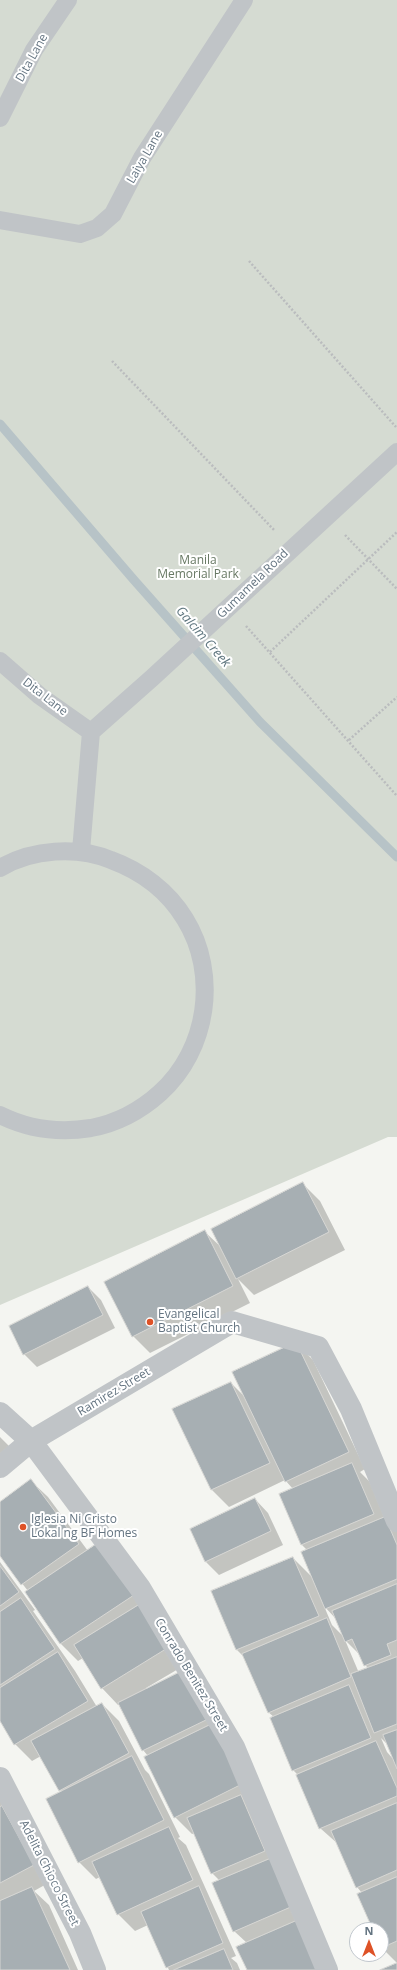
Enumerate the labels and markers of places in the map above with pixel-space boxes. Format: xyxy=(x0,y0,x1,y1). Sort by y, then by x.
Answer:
place label: Evangelical Baptist Church xyxy=(158,1308,240,1336)
marker: Evangelical Baptist Church xyxy=(145,1317,155,1327)
place label: Iglesia Ni Cristo Lokal ng BF Homes xyxy=(31,1513,137,1541)
marker: Iglesia Ni Cristo Lokal ng BF Homes xyxy=(18,1522,28,1532)

